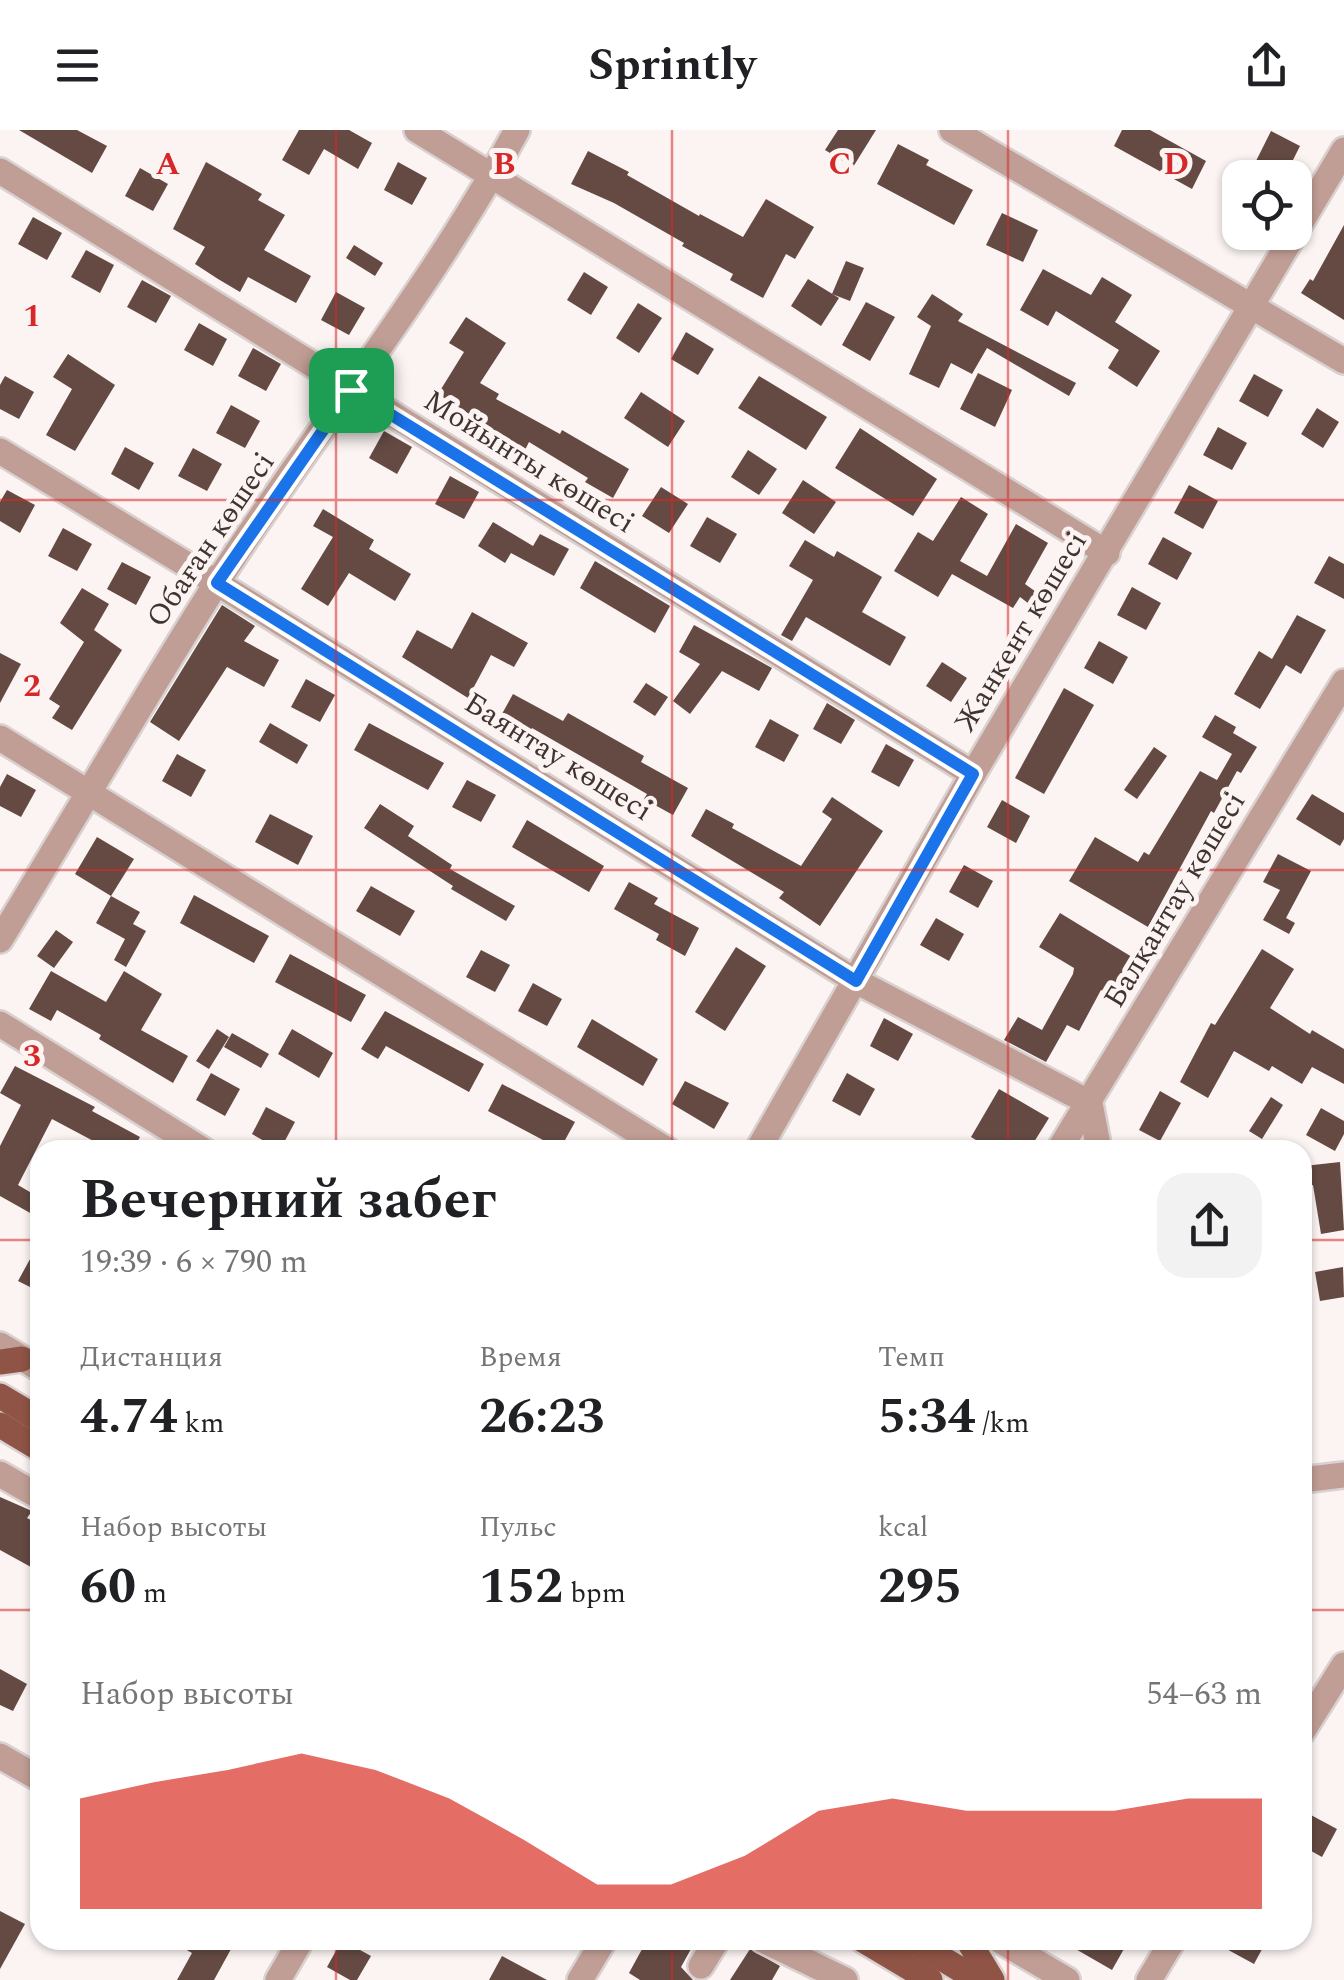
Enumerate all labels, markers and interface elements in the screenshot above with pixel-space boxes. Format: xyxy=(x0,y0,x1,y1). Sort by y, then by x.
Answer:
text: Sprintly xyxy=(588,31,756,100)
icon: menu xyxy=(50,38,105,93)
icon: share xyxy=(1239,38,1294,93)
text: A xyxy=(156,140,181,189)
text: B xyxy=(493,140,515,189)
text: C xyxy=(829,140,851,189)
text: D xyxy=(1163,140,1189,189)
map controls xyxy=(1222,160,1312,250)
button: locate xyxy=(1222,160,1312,250)
text: 1 xyxy=(23,292,41,341)
pin xyxy=(309,348,394,433)
icon: arrive xyxy=(324,363,379,418)
street label: Мойынты көшесі xyxy=(414,378,644,546)
street label: Обаған көшесі xyxy=(135,443,287,637)
street label: Жанкент көшесі xyxy=(943,523,1099,741)
text: 2 xyxy=(23,662,41,711)
street label: Баянтау көшесі xyxy=(455,681,661,833)
street label: Балқантау көшесі xyxy=(1092,783,1258,1017)
text: 3 xyxy=(23,1032,41,1081)
text: Вечерний забег xyxy=(80,1159,496,1242)
button: share xyxy=(1157,1173,1262,1278)
text: 19:39 · 6 × 790 m xyxy=(80,1238,308,1287)
text: Дистанция xyxy=(80,1336,223,1379)
text: Время xyxy=(479,1336,562,1379)
text: Темп xyxy=(878,1336,945,1379)
text: 4.74 xyxy=(80,1379,178,1455)
text: 26:23 xyxy=(479,1379,605,1455)
text: 5:34 xyxy=(878,1379,976,1455)
text: km xyxy=(178,1402,224,1445)
text: /km xyxy=(976,1402,1029,1445)
text: Набор высоты xyxy=(80,1506,267,1549)
text: Пульс xyxy=(479,1506,557,1549)
text: kcal xyxy=(878,1506,928,1549)
text: 60 xyxy=(80,1549,136,1625)
text: 152 xyxy=(479,1549,563,1625)
text: 295 xyxy=(878,1549,962,1625)
text: m xyxy=(136,1572,167,1615)
text: bpm xyxy=(563,1572,626,1615)
text: Набор высоты xyxy=(80,1670,294,1719)
text: 54–63 m xyxy=(1146,1670,1262,1719)

